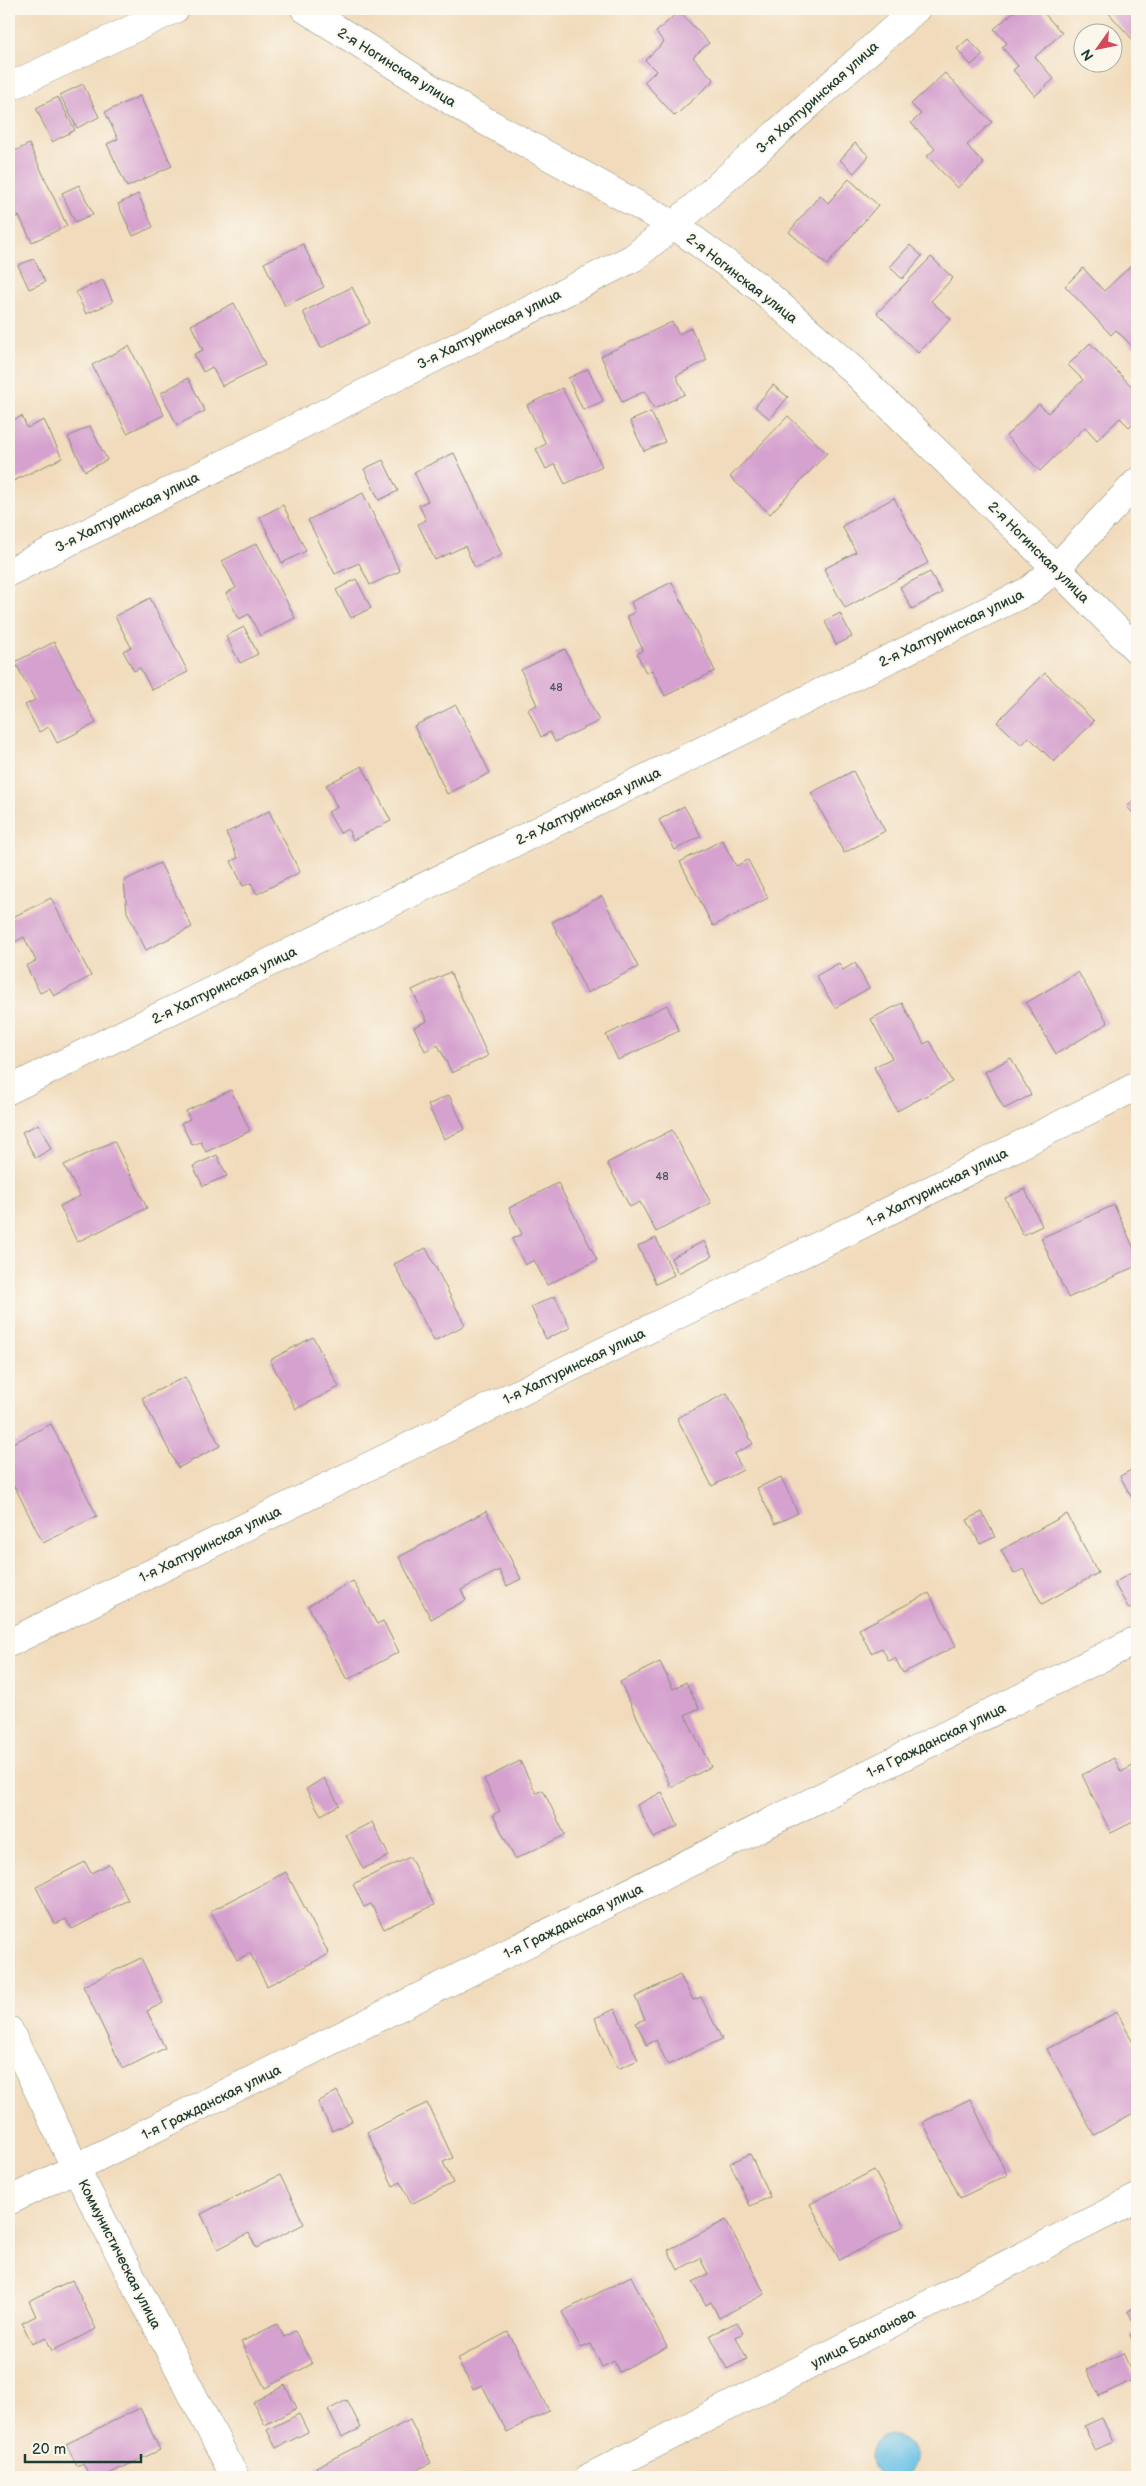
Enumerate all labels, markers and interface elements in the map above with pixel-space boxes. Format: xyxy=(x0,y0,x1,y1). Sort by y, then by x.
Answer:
north arrow xyxy=(1074,22,1124,72)
street label: 2-я Ногинская улица xyxy=(334,24,460,111)
street label: 3-я Халтуринская улица xyxy=(752,37,883,157)
text: N xyxy=(1078,46,1098,64)
street label: 2-я Ногинская улица xyxy=(683,230,801,328)
street label: 3-я Халтуринская улица xyxy=(414,285,565,373)
street label: 3-я Халтуринская улица xyxy=(52,468,203,556)
street label: 2-я Ногинская улица xyxy=(984,498,1093,607)
street label: 2-я Халтуринская улица xyxy=(876,586,1027,671)
house number: 48 xyxy=(549,681,563,694)
street label: 2-я Халтуринская улица xyxy=(513,764,664,849)
street label: 2-я Халтуринская улица xyxy=(149,943,300,1028)
street label: 1-я Халтуринская улица xyxy=(864,1144,1011,1230)
house number: 48 xyxy=(655,1170,669,1183)
street label: 1-я Халтуринская улица xyxy=(500,1324,649,1408)
street label: 1-я Халтуринская улица xyxy=(136,1502,285,1586)
street label: 1-я Гражданская улица xyxy=(864,1699,1009,1782)
street label: 1-я Гражданская улица xyxy=(501,1880,646,1963)
street label: 1-я Гражданская улица xyxy=(139,2061,284,2144)
street label: Коммунистическая улица xyxy=(74,2176,165,2333)
street label: улица Бакланова xyxy=(808,2304,919,2372)
scale bar xyxy=(25,2431,141,2463)
text: 20 m xyxy=(32,2440,66,2459)

